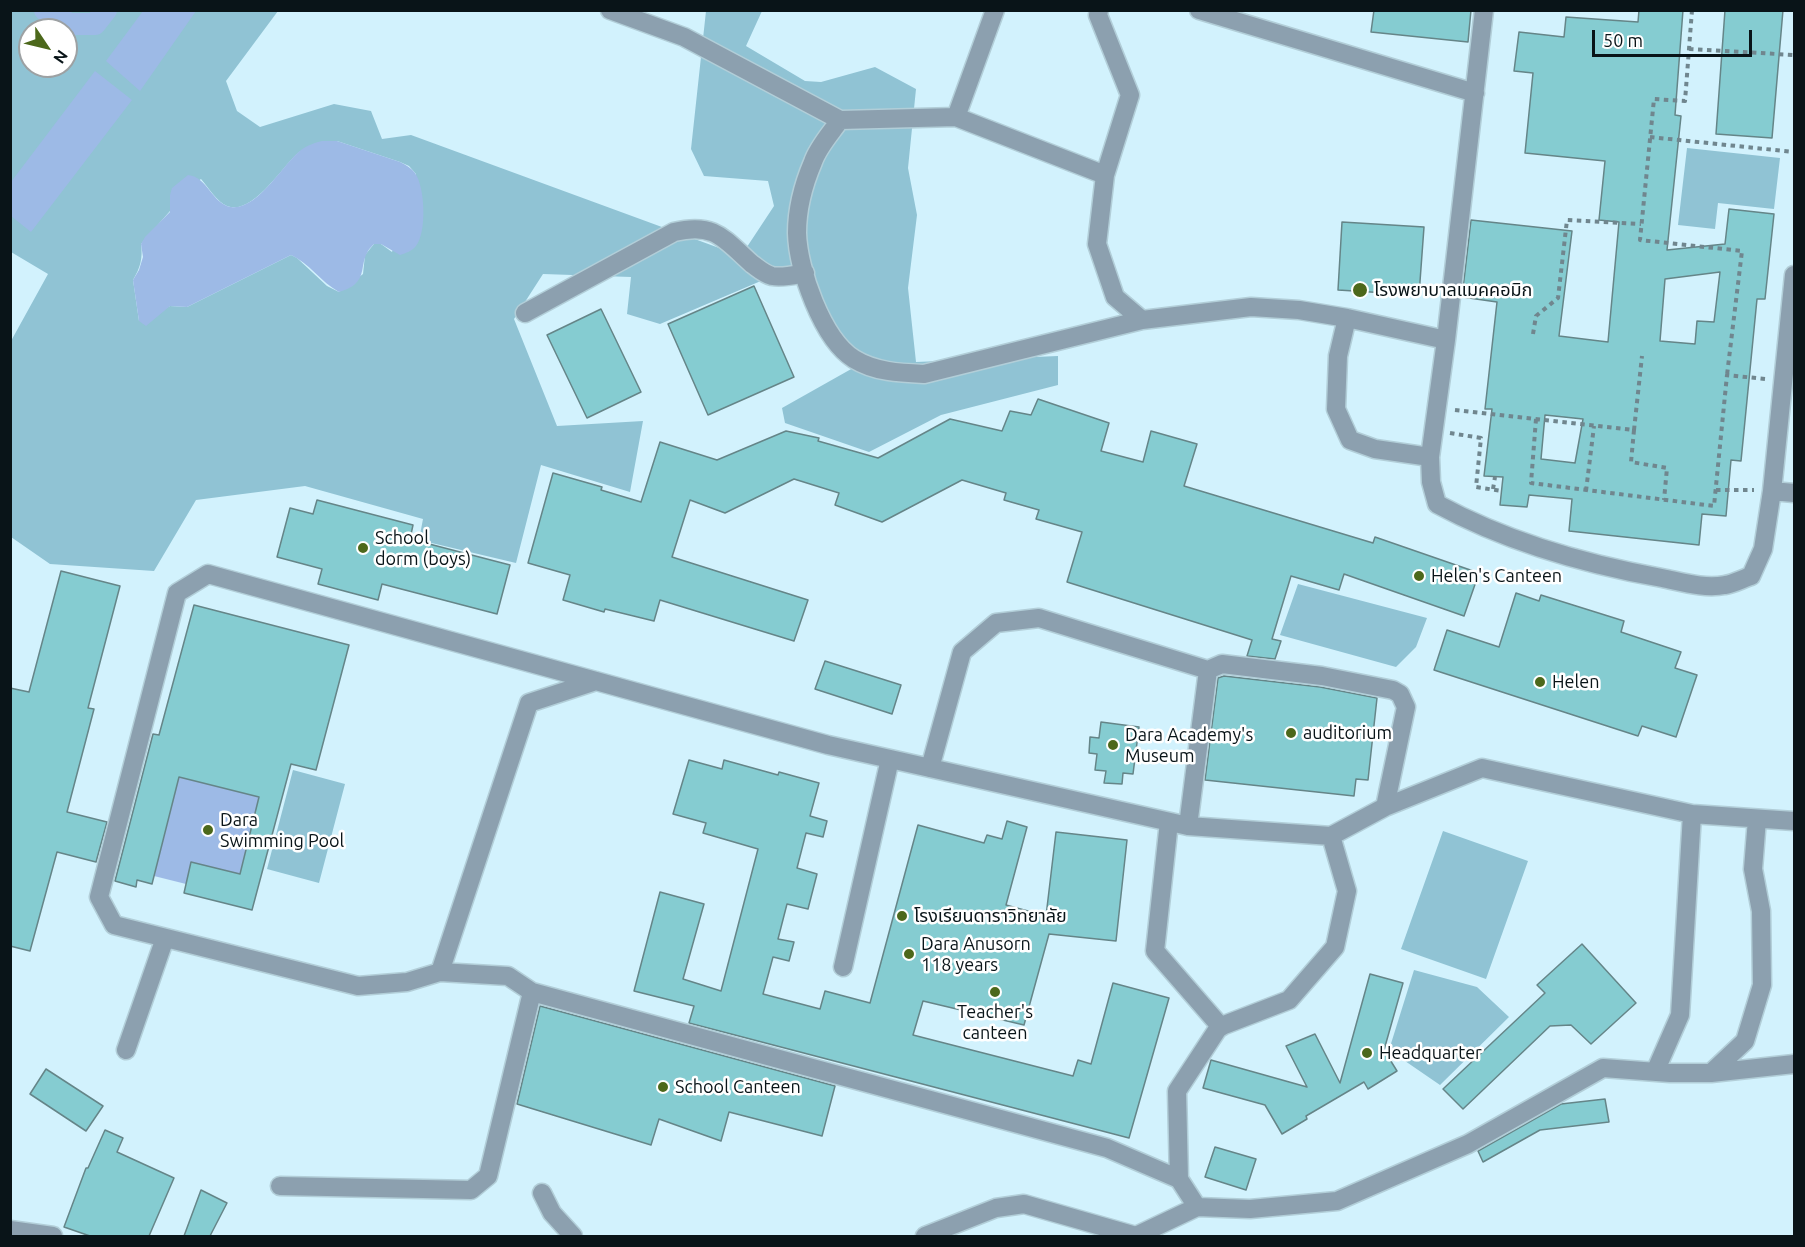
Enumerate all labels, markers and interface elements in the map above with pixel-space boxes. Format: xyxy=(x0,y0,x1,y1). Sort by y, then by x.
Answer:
north arrow xyxy=(18,18,78,78)
scale bar xyxy=(1595,18,1756,56)
text: 50 m xyxy=(1603,30,1643,50)
text: N xyxy=(50,47,72,67)
place label: โรงพยาบาลแมคคอมิก xyxy=(1374,279,1532,301)
marker: โรงพยาบาลแมคคอมิก xyxy=(1351,281,1369,299)
place label: School dorm (boys) xyxy=(375,527,471,570)
marker: School dorm (boys) xyxy=(356,541,370,555)
place label: Helen's Canteen xyxy=(1431,565,1562,587)
marker: Helen's Canteen xyxy=(1412,569,1426,583)
place label: Helen xyxy=(1552,671,1599,693)
marker: Helen xyxy=(1533,675,1547,689)
place label: auditorium xyxy=(1303,722,1392,744)
place label: Dara Academy's Museum xyxy=(1125,724,1253,766)
marker: auditorium xyxy=(1284,726,1298,740)
marker: Dara Academy's Museum xyxy=(1106,738,1120,752)
place label: Dara Swimming Pool xyxy=(220,809,344,852)
marker: Dara Swimming Pool xyxy=(201,823,215,837)
place label: โรงเรียนดาราวิทยาลัย xyxy=(914,905,1067,927)
marker: โรงเรียนดาราวิทยาลัย xyxy=(895,909,909,923)
place label: Dara Anusorn 118 years xyxy=(921,933,1031,976)
marker: Dara Anusorn 118 years xyxy=(902,947,916,961)
marker: Teacher's canteen xyxy=(988,985,1002,999)
place label: Teacher's canteen xyxy=(957,1001,1033,1044)
place label: Headquarter xyxy=(1379,1042,1482,1064)
marker: Headquarter xyxy=(1360,1046,1374,1060)
place label: School Canteen xyxy=(675,1076,801,1098)
marker: School Canteen xyxy=(656,1080,670,1094)

